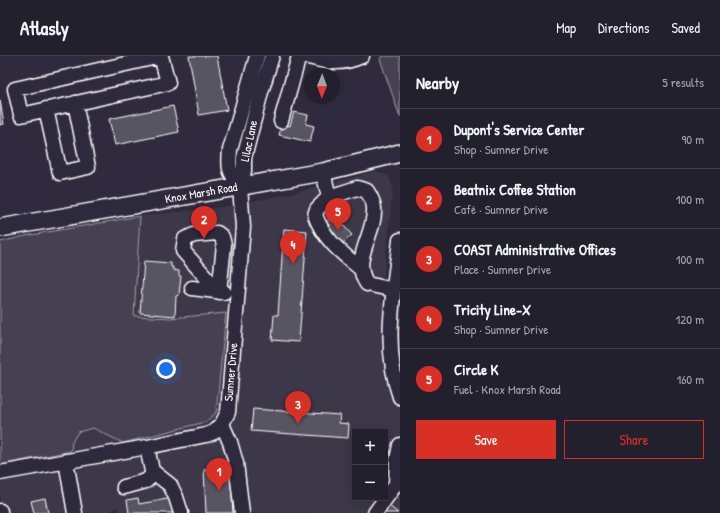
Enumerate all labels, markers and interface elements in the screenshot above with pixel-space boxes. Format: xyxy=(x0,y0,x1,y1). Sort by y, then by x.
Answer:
text: Atlasly xyxy=(20,15,69,41)
text: Map xyxy=(556,18,576,37)
text: Directions xyxy=(598,18,649,37)
text: Saved xyxy=(671,18,700,37)
north arrow xyxy=(304,68,340,104)
text: Nearby xyxy=(416,71,459,94)
text: 5 results xyxy=(662,73,704,91)
street label: Lilac Lane xyxy=(236,118,261,163)
text: Dupont's Service Center xyxy=(454,119,584,140)
text: 1 xyxy=(427,130,431,148)
text: 90 m xyxy=(682,130,704,148)
text: Shop · Sumner Drive xyxy=(454,140,548,158)
street label: Knox Marsh Road xyxy=(163,178,239,207)
text: Beatnix Coffee Station xyxy=(454,179,576,200)
text: 2 xyxy=(426,190,432,208)
text: 100 m xyxy=(676,190,704,208)
pin: 5 xyxy=(325,198,351,231)
text: Café · Sumner Drive xyxy=(454,200,548,218)
pin: 2 xyxy=(191,206,217,239)
pin: 4 xyxy=(280,231,306,264)
text: COAST Administrative Offices xyxy=(454,239,616,260)
text: 3 xyxy=(426,250,432,268)
text: 100 m xyxy=(676,250,704,268)
text: Place · Sumner Drive xyxy=(454,260,551,278)
text: Tricity Line-X xyxy=(454,299,531,320)
text: 4 xyxy=(427,310,431,328)
text: 120 m xyxy=(676,310,704,328)
text: Shop · Sumner Drive xyxy=(454,320,548,338)
street label: Sumner Drive xyxy=(219,342,242,402)
your location xyxy=(156,359,176,379)
text: Circle K xyxy=(454,359,498,380)
text: 5 xyxy=(426,370,432,388)
text: 160 m xyxy=(676,370,704,388)
text: Fuel · Knox Marsh Road xyxy=(454,380,561,398)
pin: 3 xyxy=(285,391,311,424)
button: Save xyxy=(416,420,556,459)
button: Share xyxy=(564,420,704,459)
map controls xyxy=(352,429,388,501)
button: + xyxy=(352,429,388,465)
pin: 1 xyxy=(206,458,232,491)
button: − xyxy=(352,465,388,501)

